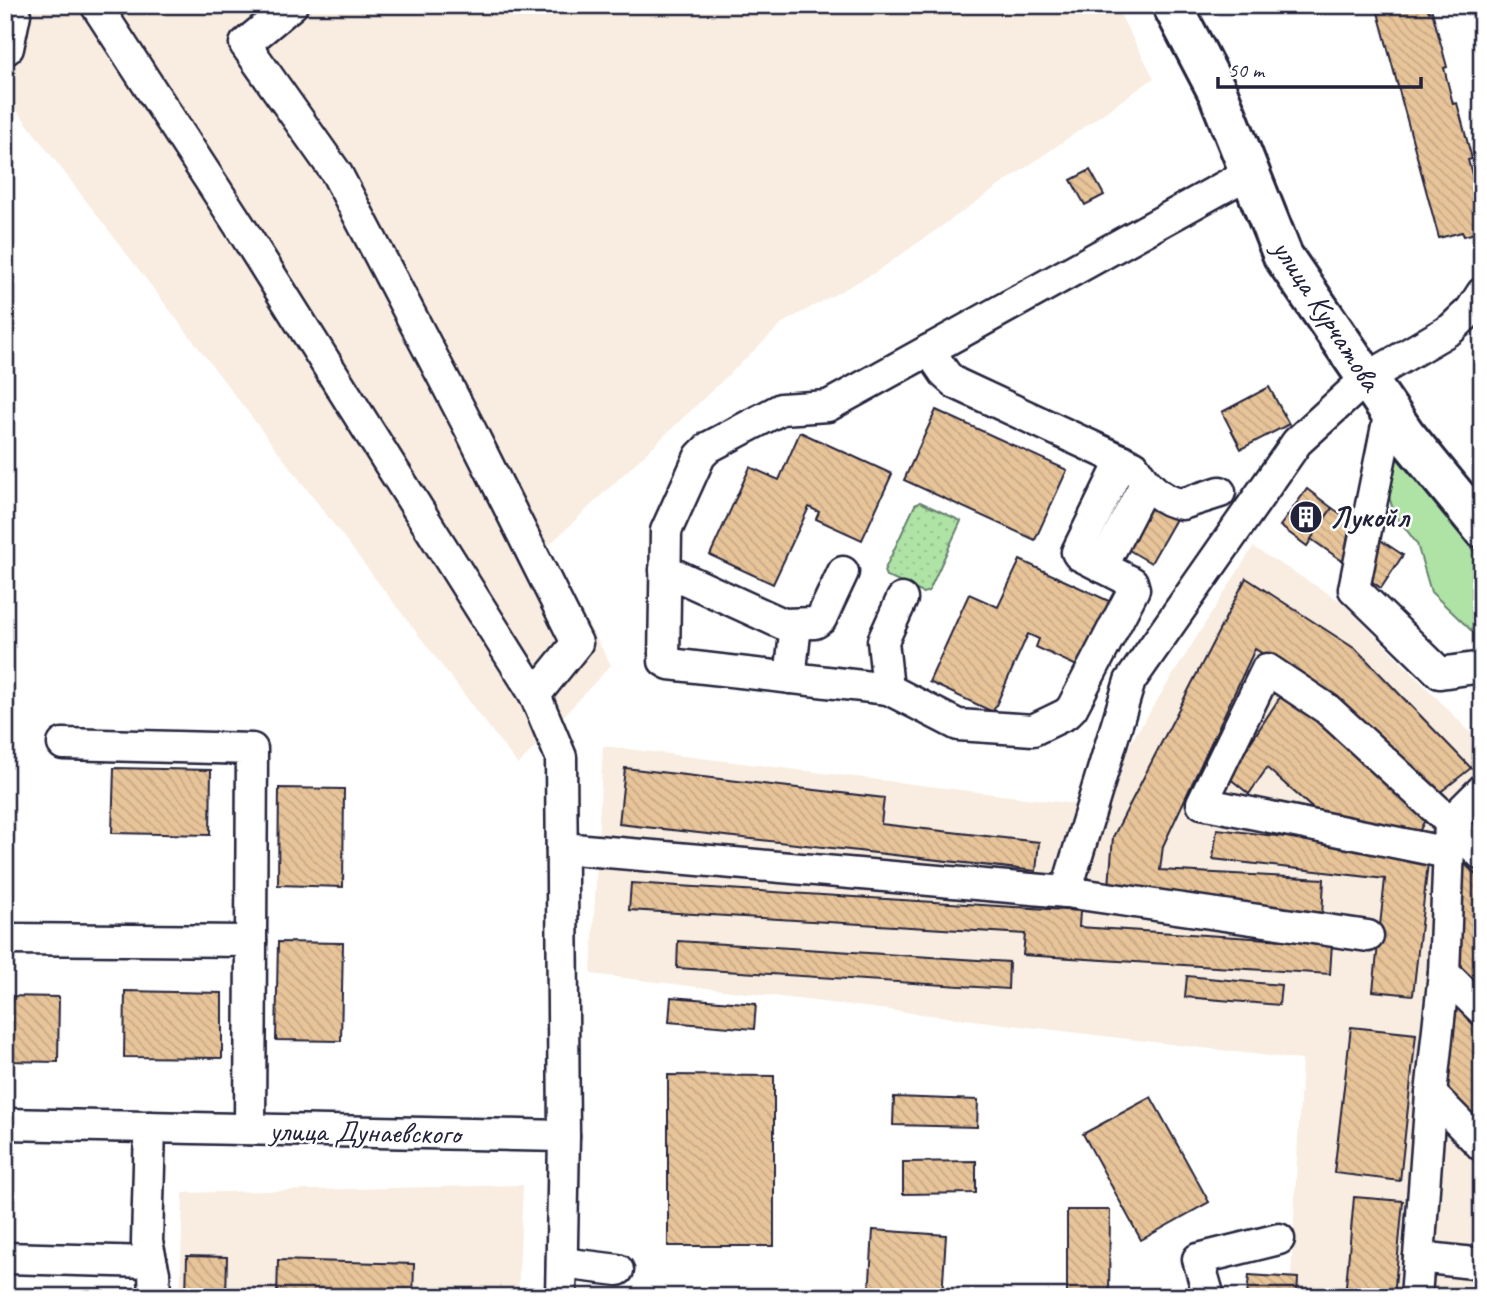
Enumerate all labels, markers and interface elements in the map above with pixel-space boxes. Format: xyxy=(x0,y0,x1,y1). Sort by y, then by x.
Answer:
scale bar xyxy=(1218,46,1420,90)
text: 50 m xyxy=(1228,57,1266,83)
street label: улица Курчатова xyxy=(1263,231,1391,399)
building icon: Лукойл xyxy=(1287,498,1325,536)
place label: Лукойл xyxy=(1330,498,1411,536)
street label: улица Дунаевского xyxy=(267,1111,464,1153)

